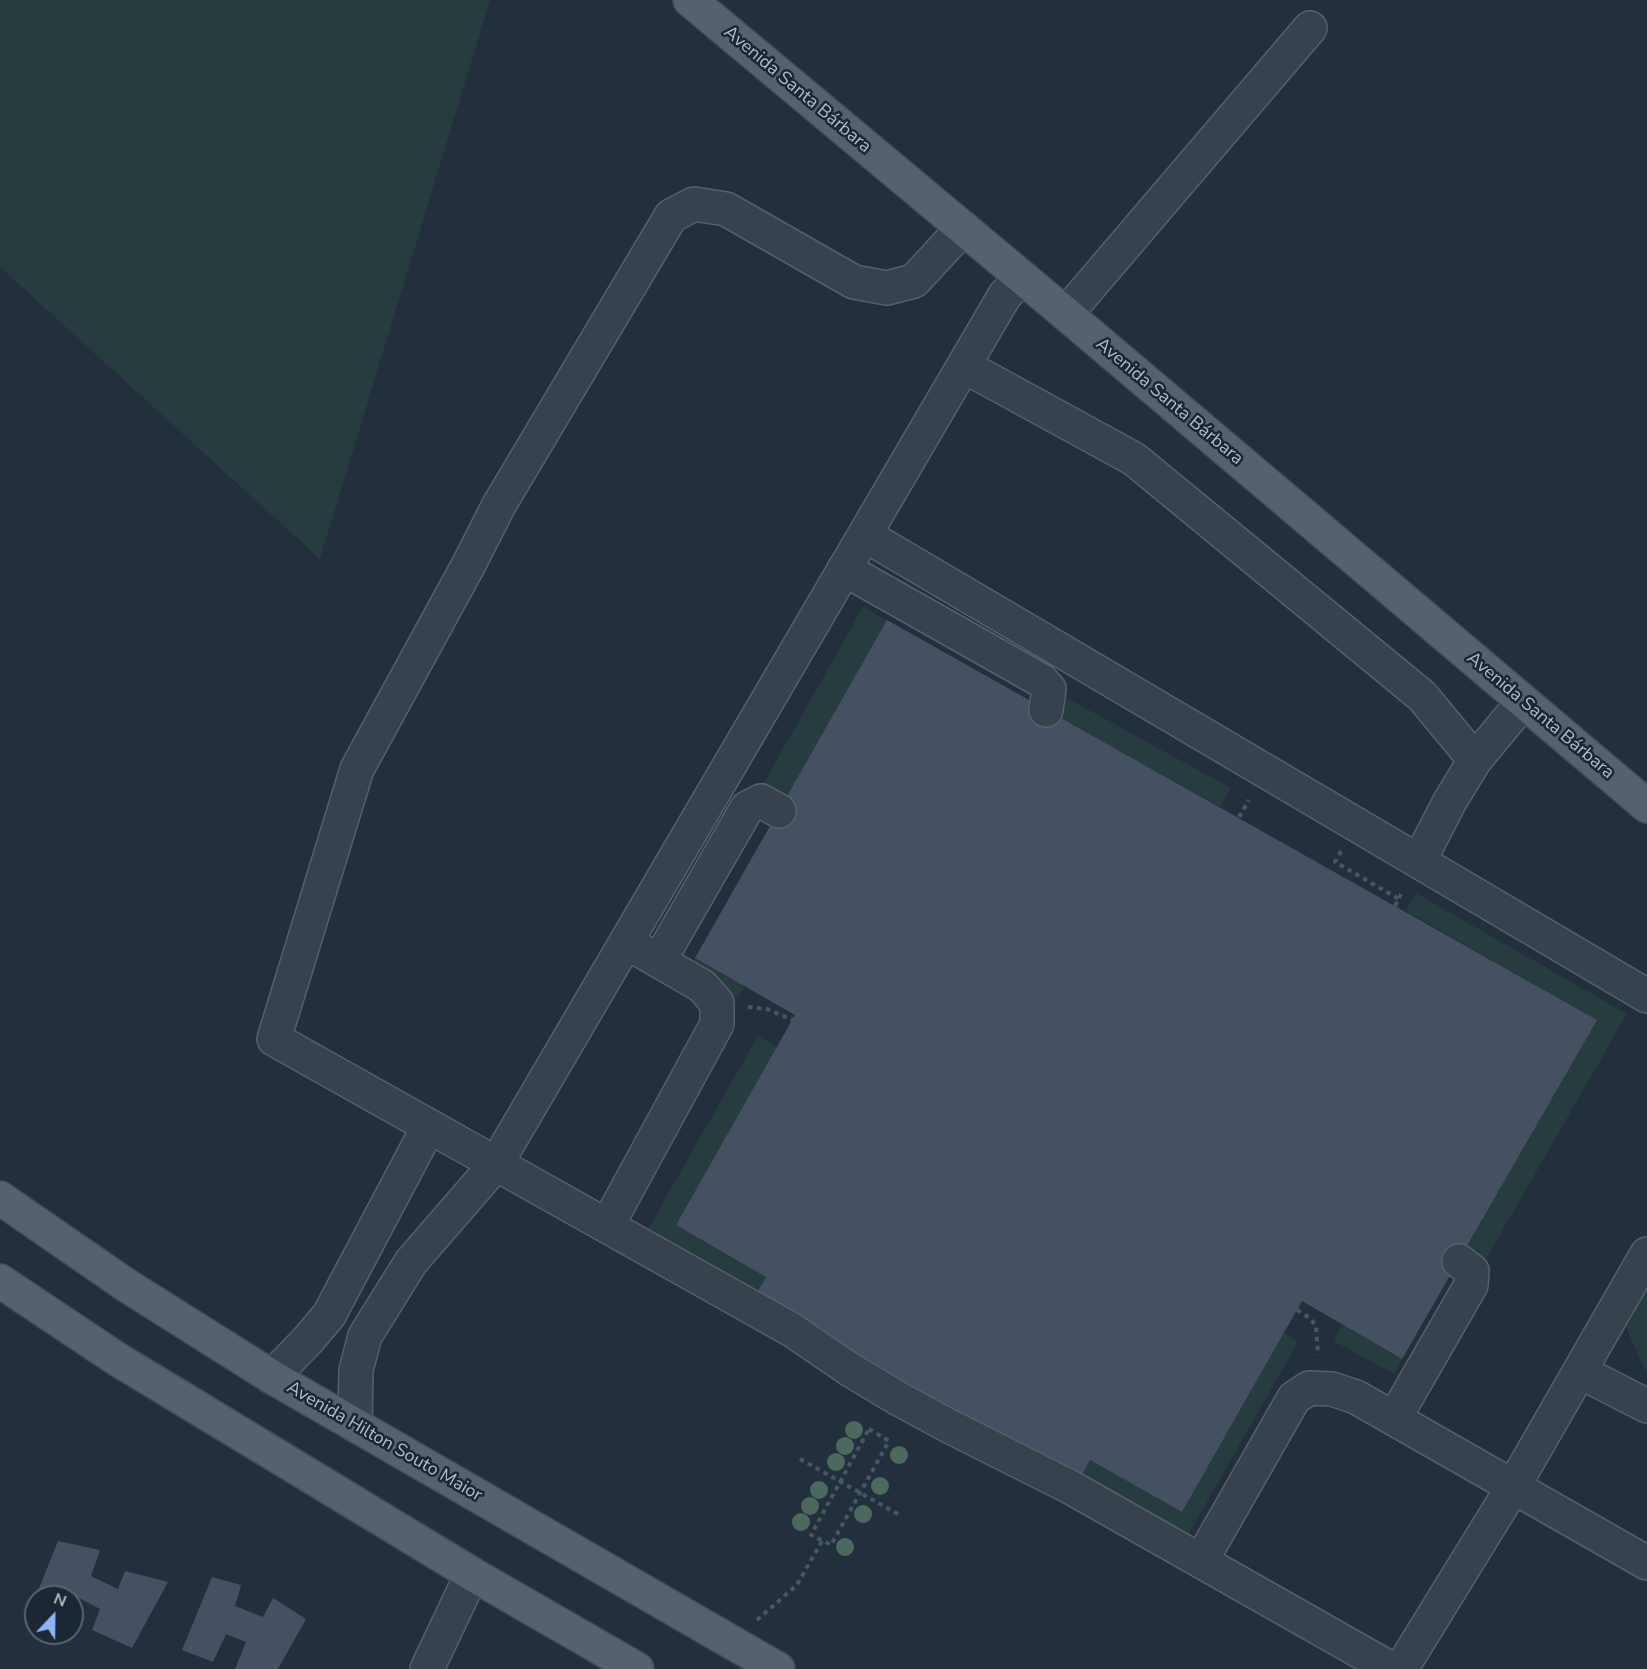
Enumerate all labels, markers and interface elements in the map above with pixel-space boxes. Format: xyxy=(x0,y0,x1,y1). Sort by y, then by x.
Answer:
street label: Avenida Santa Bárbara xyxy=(719,22,875,158)
street label: Avenida Santa Bárbara xyxy=(1091,334,1247,470)
street label: Avenida Santa Bárbara xyxy=(1462,648,1618,784)
street label: Avenida Hilton Souto Maior xyxy=(282,1377,486,1507)
north arrow xyxy=(24,1585,84,1645)
text: N xyxy=(50,1588,70,1613)

